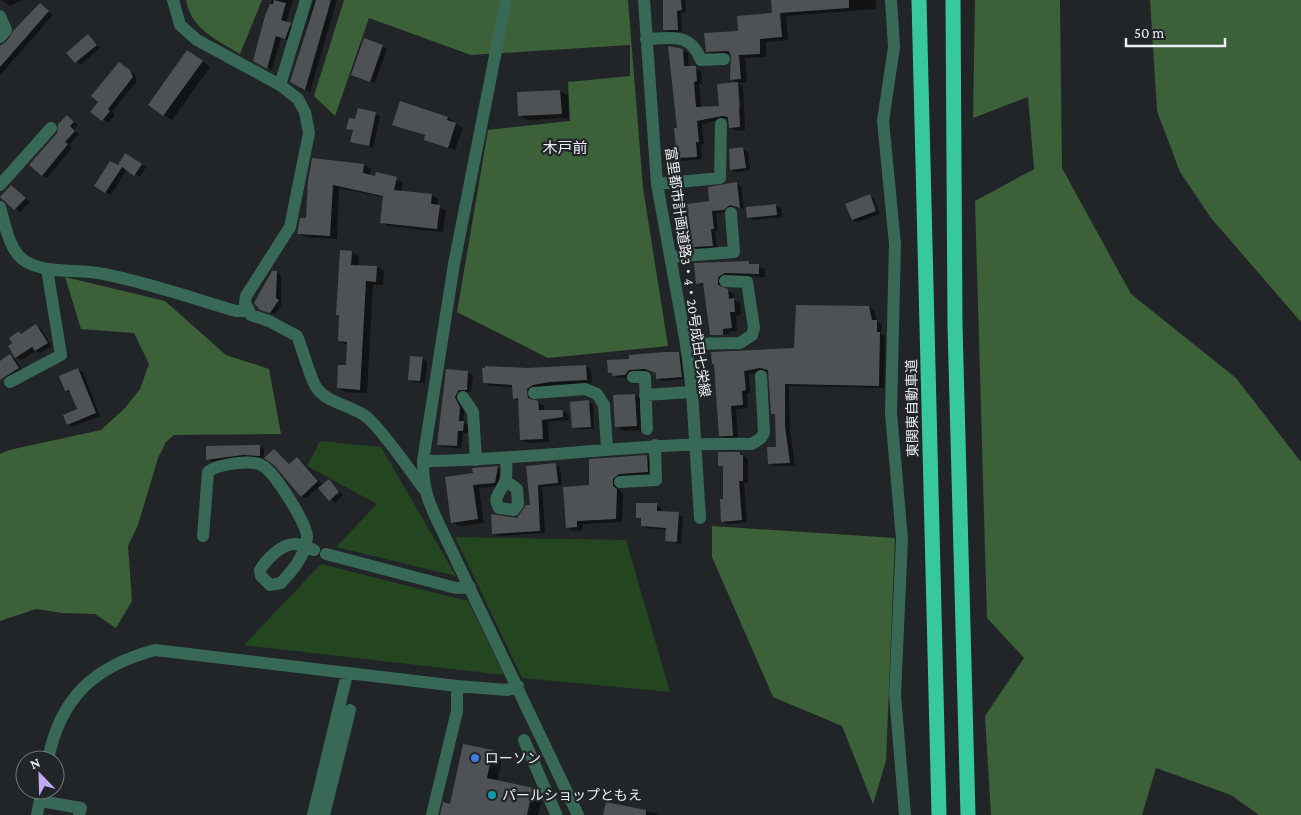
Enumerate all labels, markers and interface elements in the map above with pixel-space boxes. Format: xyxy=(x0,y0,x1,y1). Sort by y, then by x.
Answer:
scale bar xyxy=(1126,15,1225,47)
text: 50 m xyxy=(1134,25,1164,41)
district label: 木戸前 xyxy=(542,140,588,156)
street label: 富里都市計画道路3・4・20号成田七栄線 xyxy=(663,146,713,398)
street label: 東関東自動車道 xyxy=(903,359,921,457)
north arrow xyxy=(15,750,65,800)
place label: ローソン xyxy=(485,750,541,766)
marker: ローソン xyxy=(469,752,481,764)
text: N xyxy=(27,754,43,772)
place label: パールショップともえ xyxy=(502,787,642,803)
marker: パールショップともえ xyxy=(486,789,498,801)

